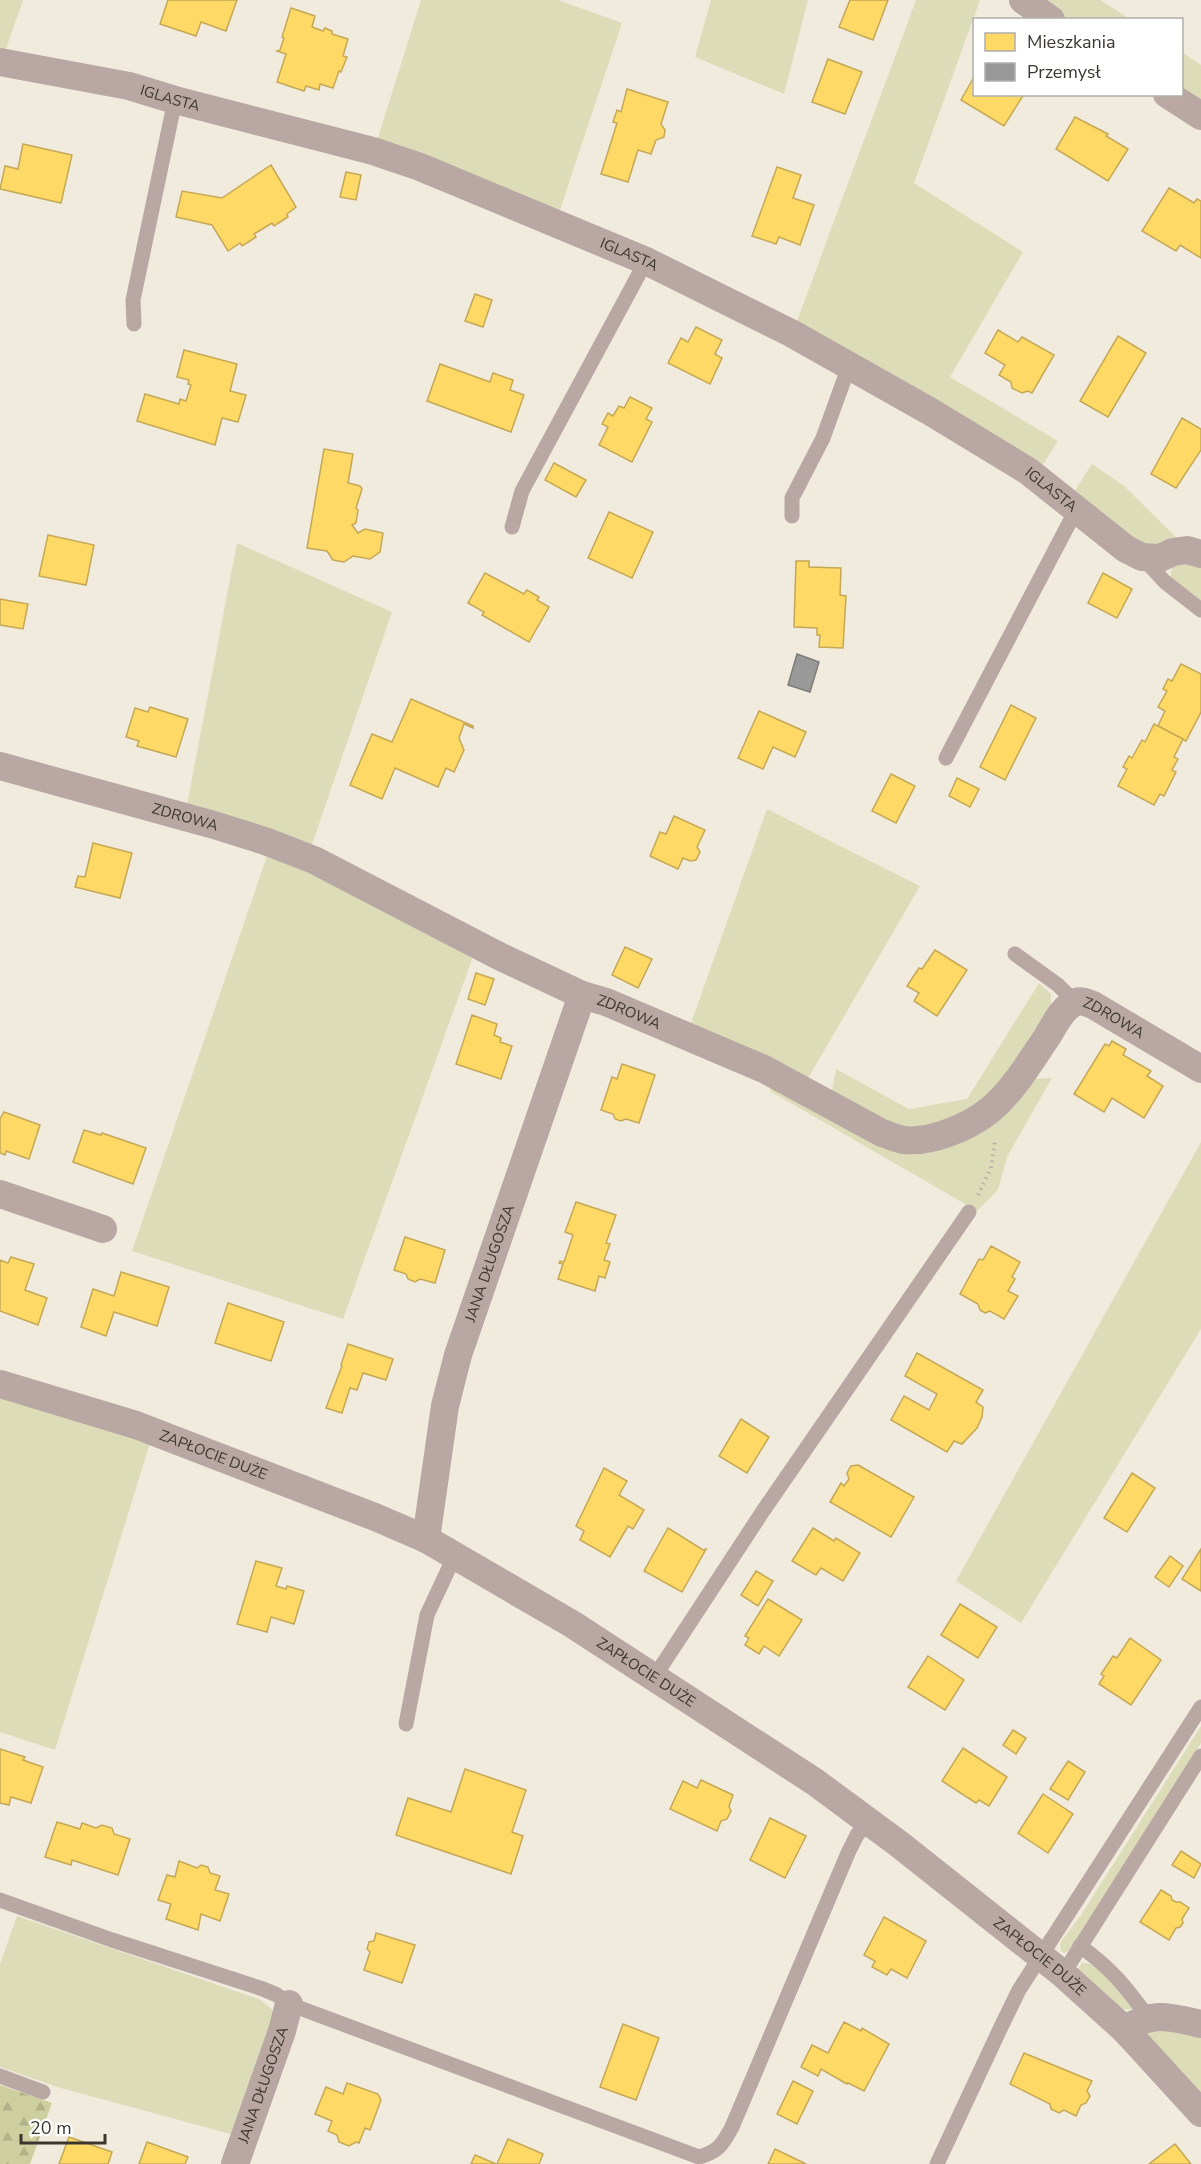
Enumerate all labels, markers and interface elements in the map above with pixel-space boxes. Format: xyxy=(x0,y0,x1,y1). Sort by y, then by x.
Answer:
legend xyxy=(973,18,1183,96)
text: Mieszkania xyxy=(1027,30,1115,54)
text: Przemysł xyxy=(1027,60,1101,84)
street label: IGLASTA xyxy=(138,80,202,116)
street label: IGLASTA xyxy=(597,233,662,276)
street label: IGLASTA xyxy=(1021,463,1081,516)
street label: ZDROWA xyxy=(150,798,221,836)
street label: ZDROWA xyxy=(595,990,664,1034)
street label: ZDROWA xyxy=(1080,992,1148,1043)
street label: JANA DŁUGOSZA xyxy=(460,1202,519,1325)
street label: ZAPŁOCIE DUŻE xyxy=(156,1425,270,1485)
street label: ZAPŁOCIE DUŻE xyxy=(593,1633,700,1712)
street label: ZAPŁOCIE DUŻE xyxy=(989,1913,1091,2000)
street label: JANA DŁUGOSZA xyxy=(233,2024,293,2147)
scale bar xyxy=(21,2107,105,2145)
text: 20 m xyxy=(30,2116,72,2140)

